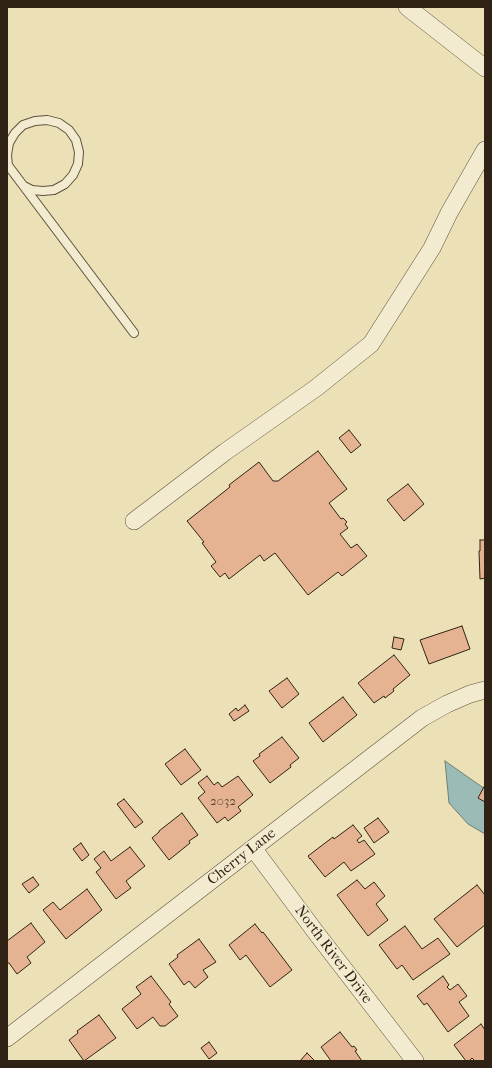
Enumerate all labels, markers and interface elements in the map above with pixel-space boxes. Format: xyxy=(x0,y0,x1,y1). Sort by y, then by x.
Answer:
house number: 2032 xyxy=(210,794,236,810)
street label: Cherry Lane xyxy=(204,825,280,889)
street label: North River Drive xyxy=(290,902,376,1008)

